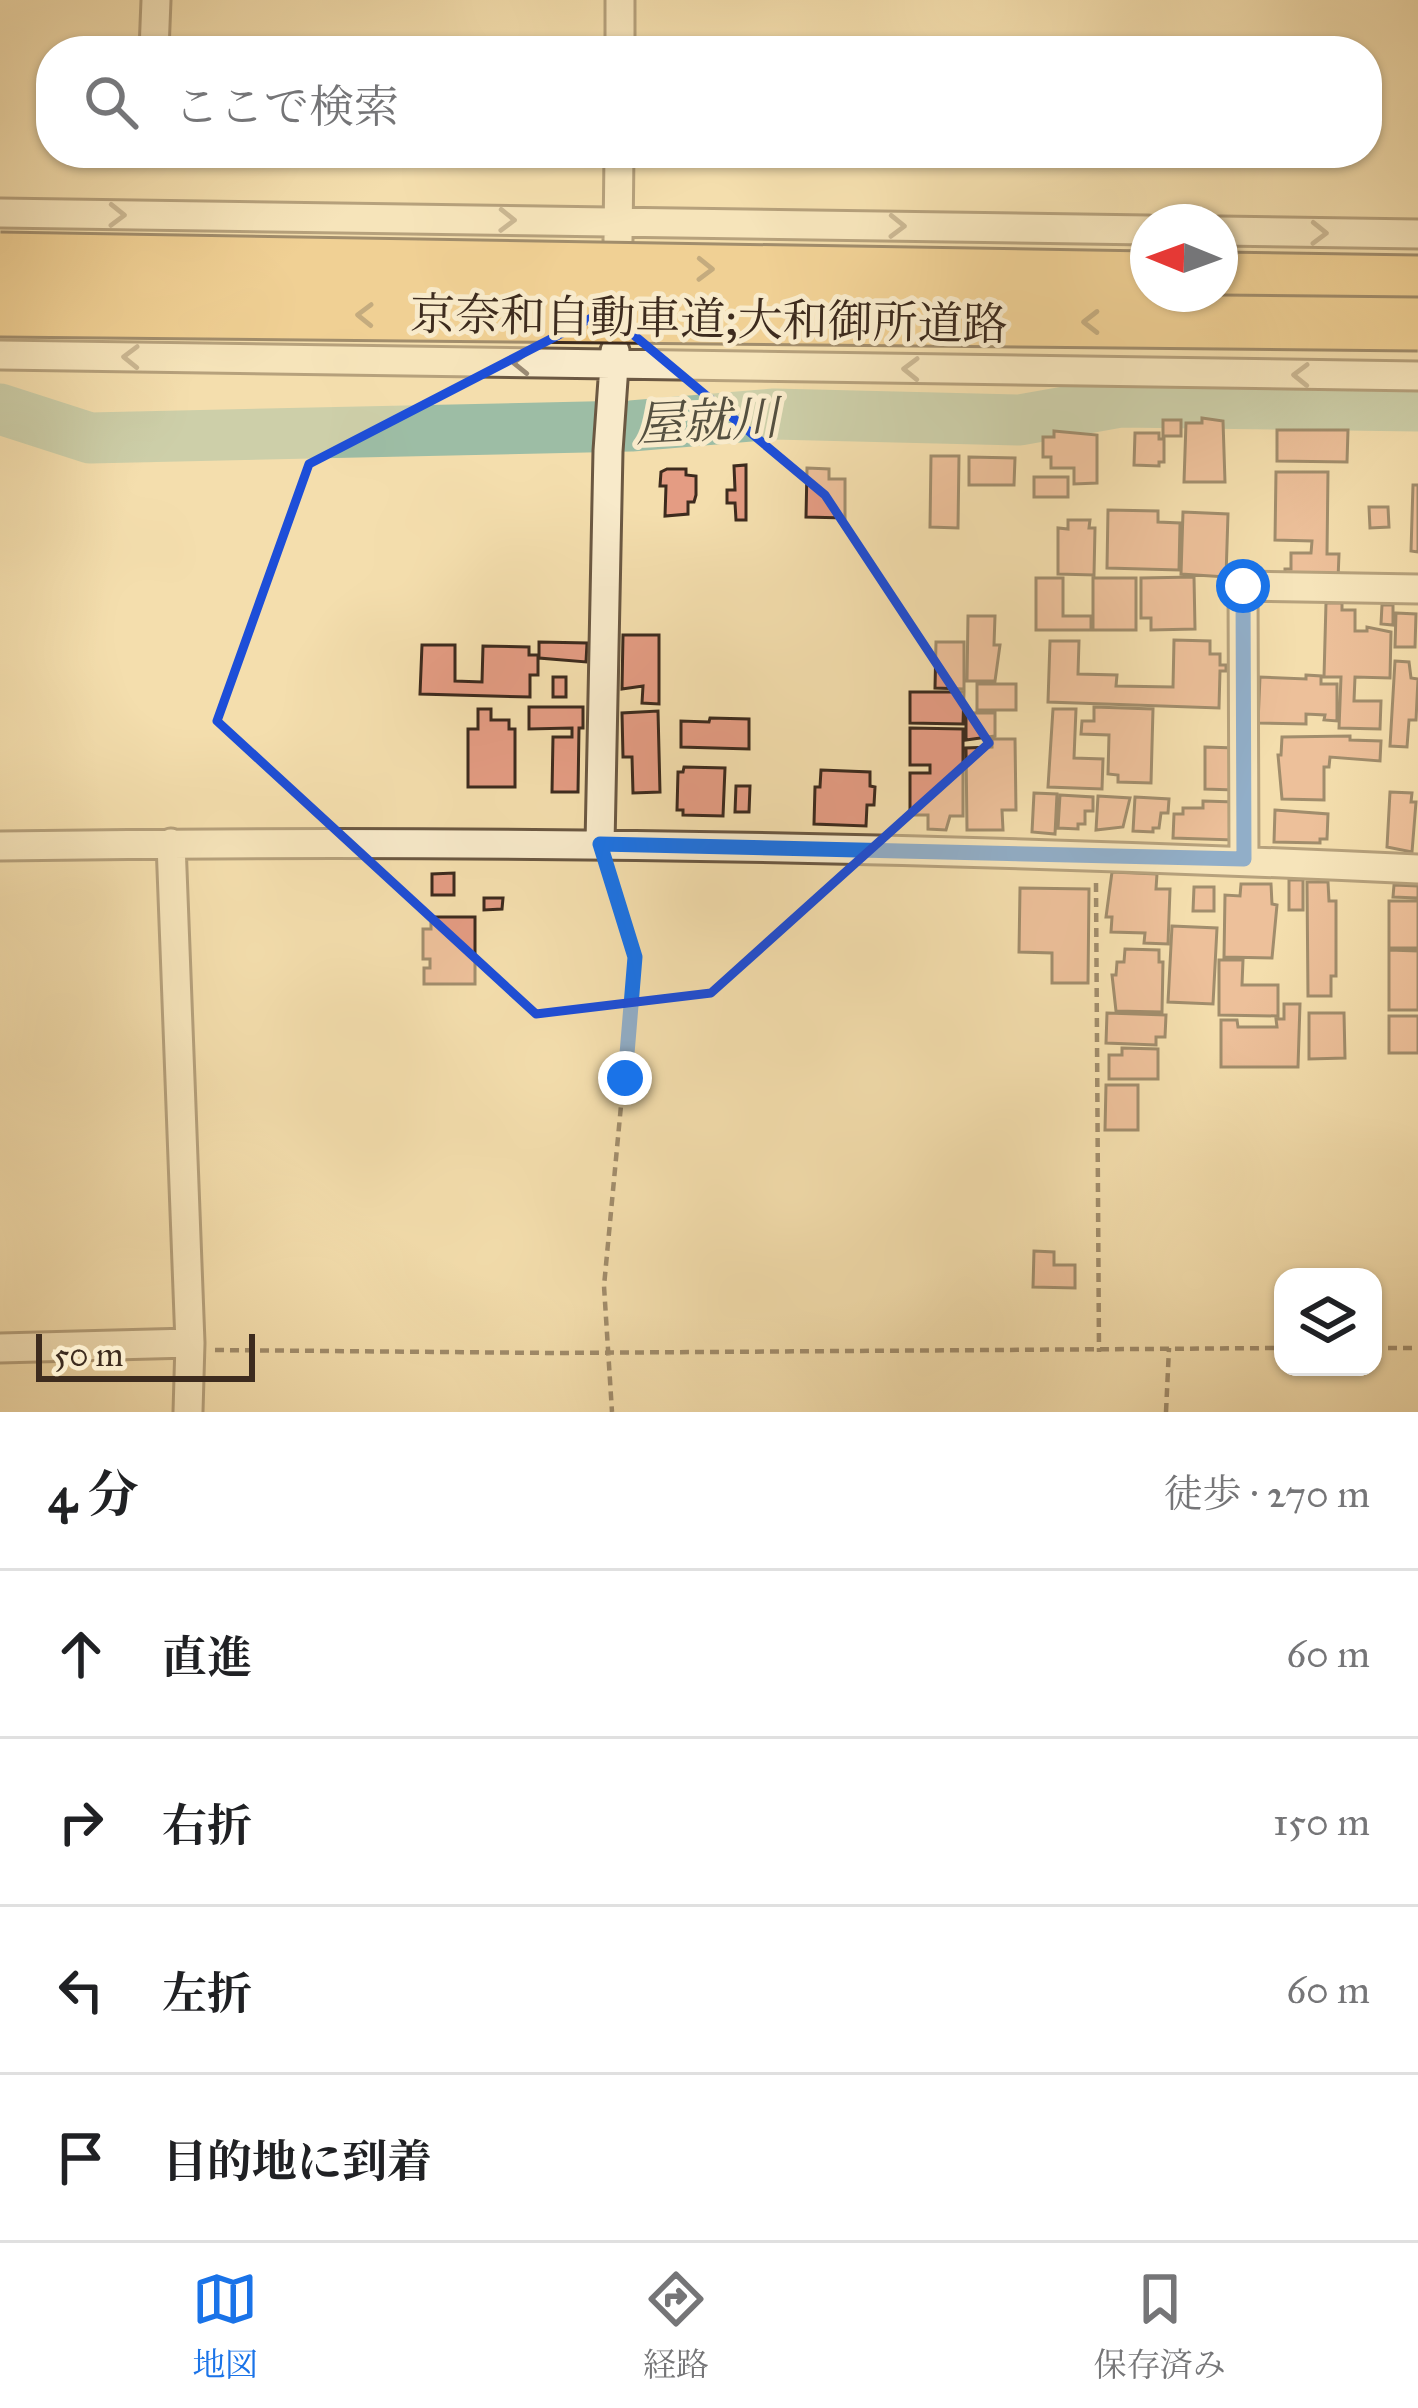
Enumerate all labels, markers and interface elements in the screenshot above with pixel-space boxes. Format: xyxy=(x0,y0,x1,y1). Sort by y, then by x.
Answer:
search box xyxy=(36,36,1382,168)
icon: search xyxy=(78,69,144,135)
text: ここで検索 xyxy=(174,79,399,134)
one-way arrow xyxy=(108,201,127,227)
north arrow xyxy=(1130,204,1238,312)
one-way arrow xyxy=(498,207,517,233)
one-way arrow xyxy=(888,213,907,239)
one-way arrow xyxy=(1310,219,1329,245)
one-way arrow xyxy=(696,256,715,282)
street label: 京奈和自動車道;大和御所道路 xyxy=(410,286,1008,352)
one-way arrow xyxy=(355,302,373,328)
one-way arrow xyxy=(1081,309,1099,335)
one-way arrow xyxy=(121,344,140,370)
one-way arrow xyxy=(511,350,530,376)
one-way arrow xyxy=(901,356,920,382)
one-way arrow xyxy=(1291,362,1310,388)
water label: 屋就川 xyxy=(634,388,785,454)
route start xyxy=(1216,559,1270,613)
route end xyxy=(598,1051,652,1105)
map controls xyxy=(1274,1268,1382,1376)
button: layers xyxy=(1274,1268,1382,1376)
scale bar xyxy=(36,1328,255,1381)
text: 50 m xyxy=(54,1335,123,1375)
text: 4 分 xyxy=(48,1464,138,1526)
text: 徒歩 · 270 m xyxy=(1164,1470,1370,1518)
icon: ahead xyxy=(48,1621,114,1687)
text: 直進 xyxy=(162,1630,252,1685)
text: 60 m xyxy=(1286,1630,1370,1678)
icon: right xyxy=(48,1789,114,1855)
text: 右折 xyxy=(162,1798,252,1853)
text: 150 m xyxy=(1273,1798,1370,1846)
icon: left xyxy=(48,1957,114,2023)
text: 左折 xyxy=(162,1966,252,2021)
text: 60 m xyxy=(1286,1966,1370,2014)
icon: arrive xyxy=(48,2125,114,2191)
text: 目的地に到着 xyxy=(162,2134,432,2189)
tab: 地図 xyxy=(192,2266,258,2385)
tab: 経路 xyxy=(643,2266,709,2385)
tab: 保存済み xyxy=(1094,2266,1226,2385)

